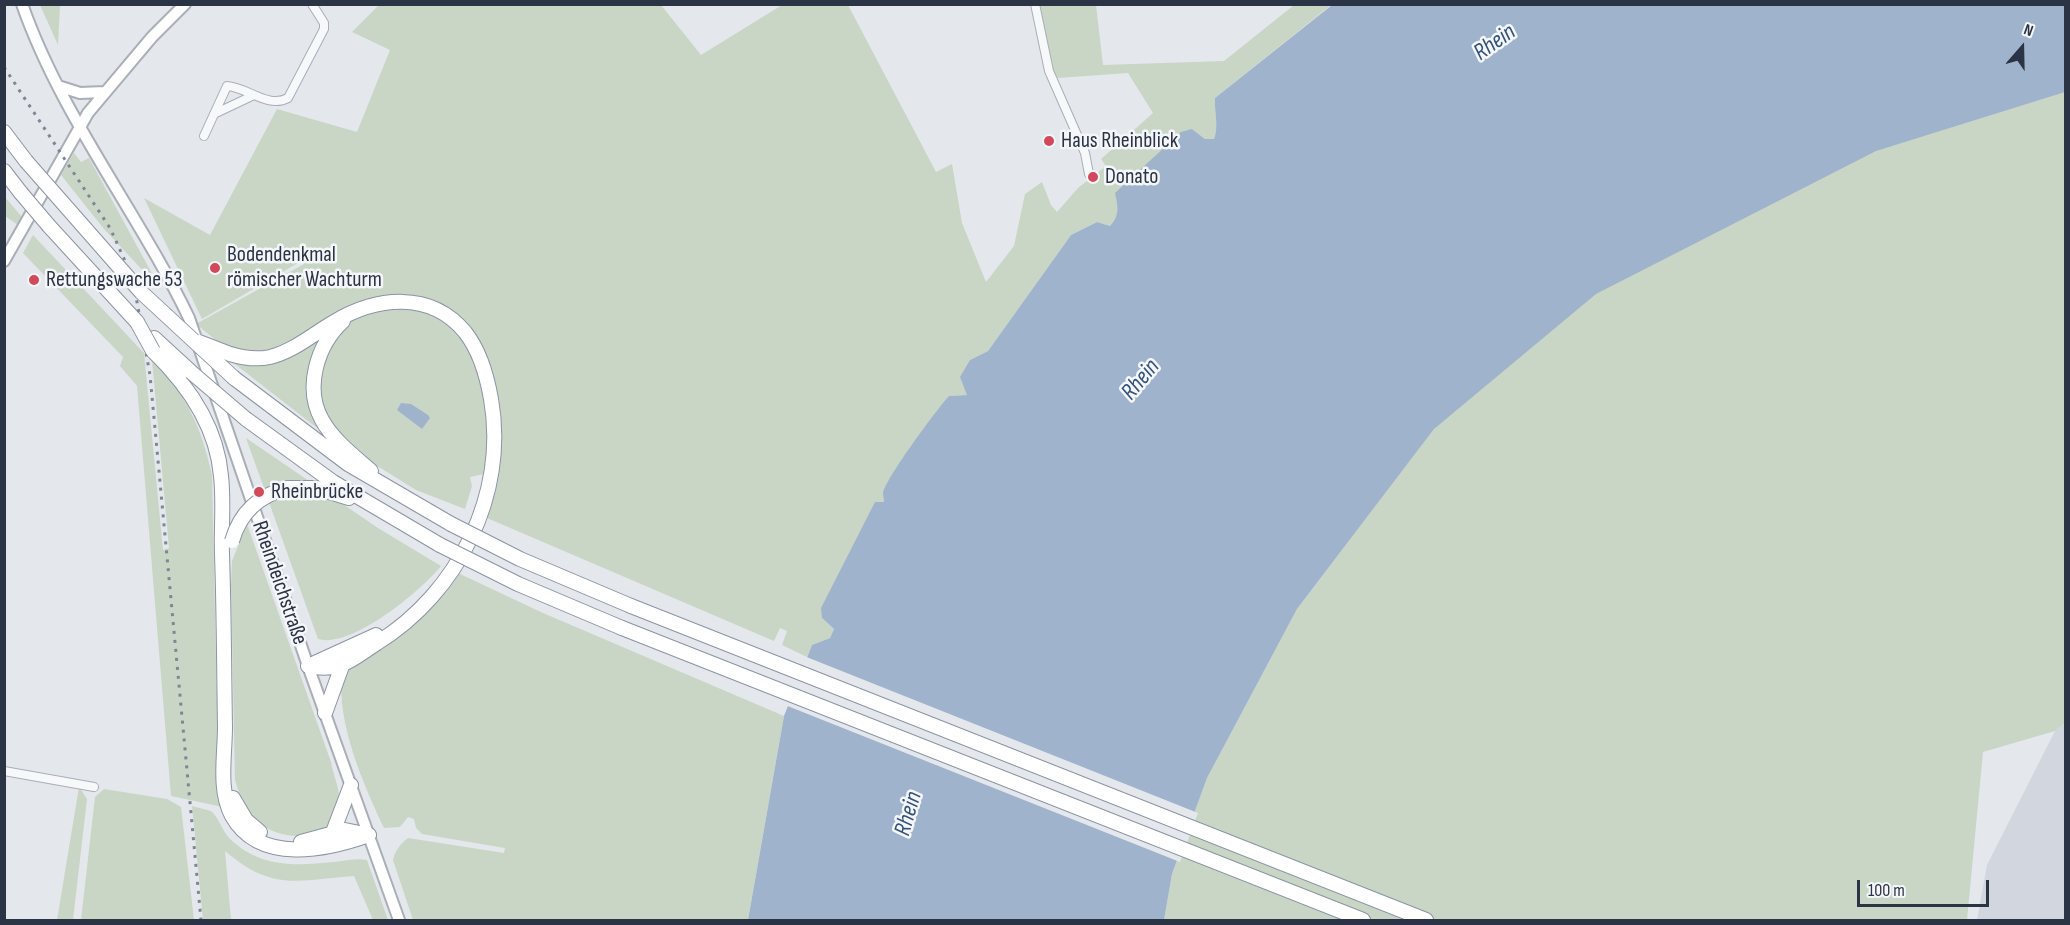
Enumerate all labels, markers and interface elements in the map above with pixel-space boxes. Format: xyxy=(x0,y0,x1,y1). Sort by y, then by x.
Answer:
water label: Rhein xyxy=(1468,18,1522,68)
north arrow xyxy=(1992,18,2052,78)
text: N xyxy=(2021,20,2036,41)
place label: Haus Rheinblick xyxy=(1061,128,1178,154)
marker: Haus Rheinblick xyxy=(1042,134,1056,148)
place label: Donato xyxy=(1105,164,1159,190)
marker: Donato xyxy=(1086,170,1100,184)
place label: Bodendenkmal römischer Wachturm xyxy=(227,242,382,294)
marker: Bodendenkmal römischer Wachturm xyxy=(208,261,222,275)
place label: Rettungswache 53 xyxy=(46,267,183,293)
marker: Rettungswache 53 xyxy=(27,273,41,287)
water label: Rhein xyxy=(1116,354,1166,406)
place label: Rheinbrücke xyxy=(271,479,363,505)
marker: Rheinbrücke xyxy=(252,485,266,499)
street label: Rheindeichstraße xyxy=(245,518,313,648)
water label: Rhein xyxy=(889,789,929,839)
scale bar xyxy=(1860,868,1992,906)
text: 100 m xyxy=(1868,880,1905,901)

